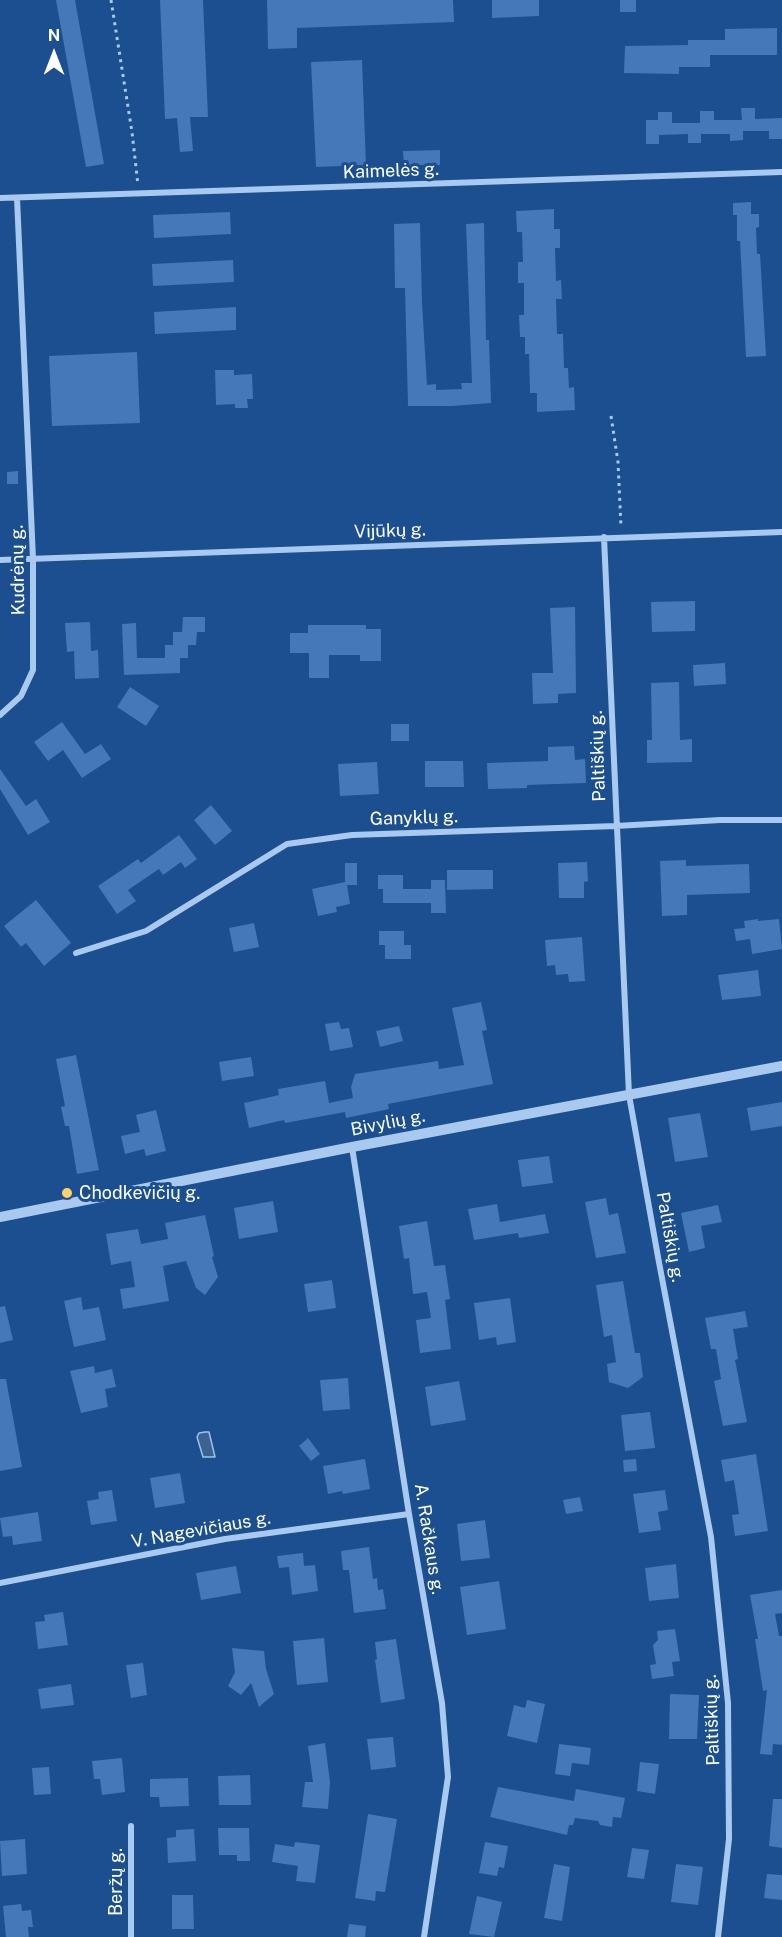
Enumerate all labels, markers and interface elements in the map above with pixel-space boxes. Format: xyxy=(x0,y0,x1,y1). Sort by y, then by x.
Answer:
north arrow xyxy=(24,24,84,84)
text: N xyxy=(48,26,60,45)
street label: Kaimelės g. xyxy=(343,159,439,183)
street label: Vijūkų g. xyxy=(354,519,426,543)
street label: Kudrėnų g. xyxy=(6,525,30,615)
street label: Paltiškių g. xyxy=(586,710,610,802)
street label: Ganyklų g. xyxy=(370,806,458,830)
street label: Bivylių g. xyxy=(349,1105,427,1141)
place label: Chodkevičių g. xyxy=(79,1182,200,1204)
marker: Chodkevičių g. xyxy=(60,1186,74,1200)
street label: Paltiškių g. xyxy=(651,1190,689,1284)
street label: A. Račkaus g. xyxy=(410,1482,448,1596)
street label: V. Nagevičiaus g. xyxy=(130,1507,272,1553)
street label: Paltiškių g. xyxy=(700,1674,724,1766)
street label: Beržų g. xyxy=(105,1848,127,1916)

